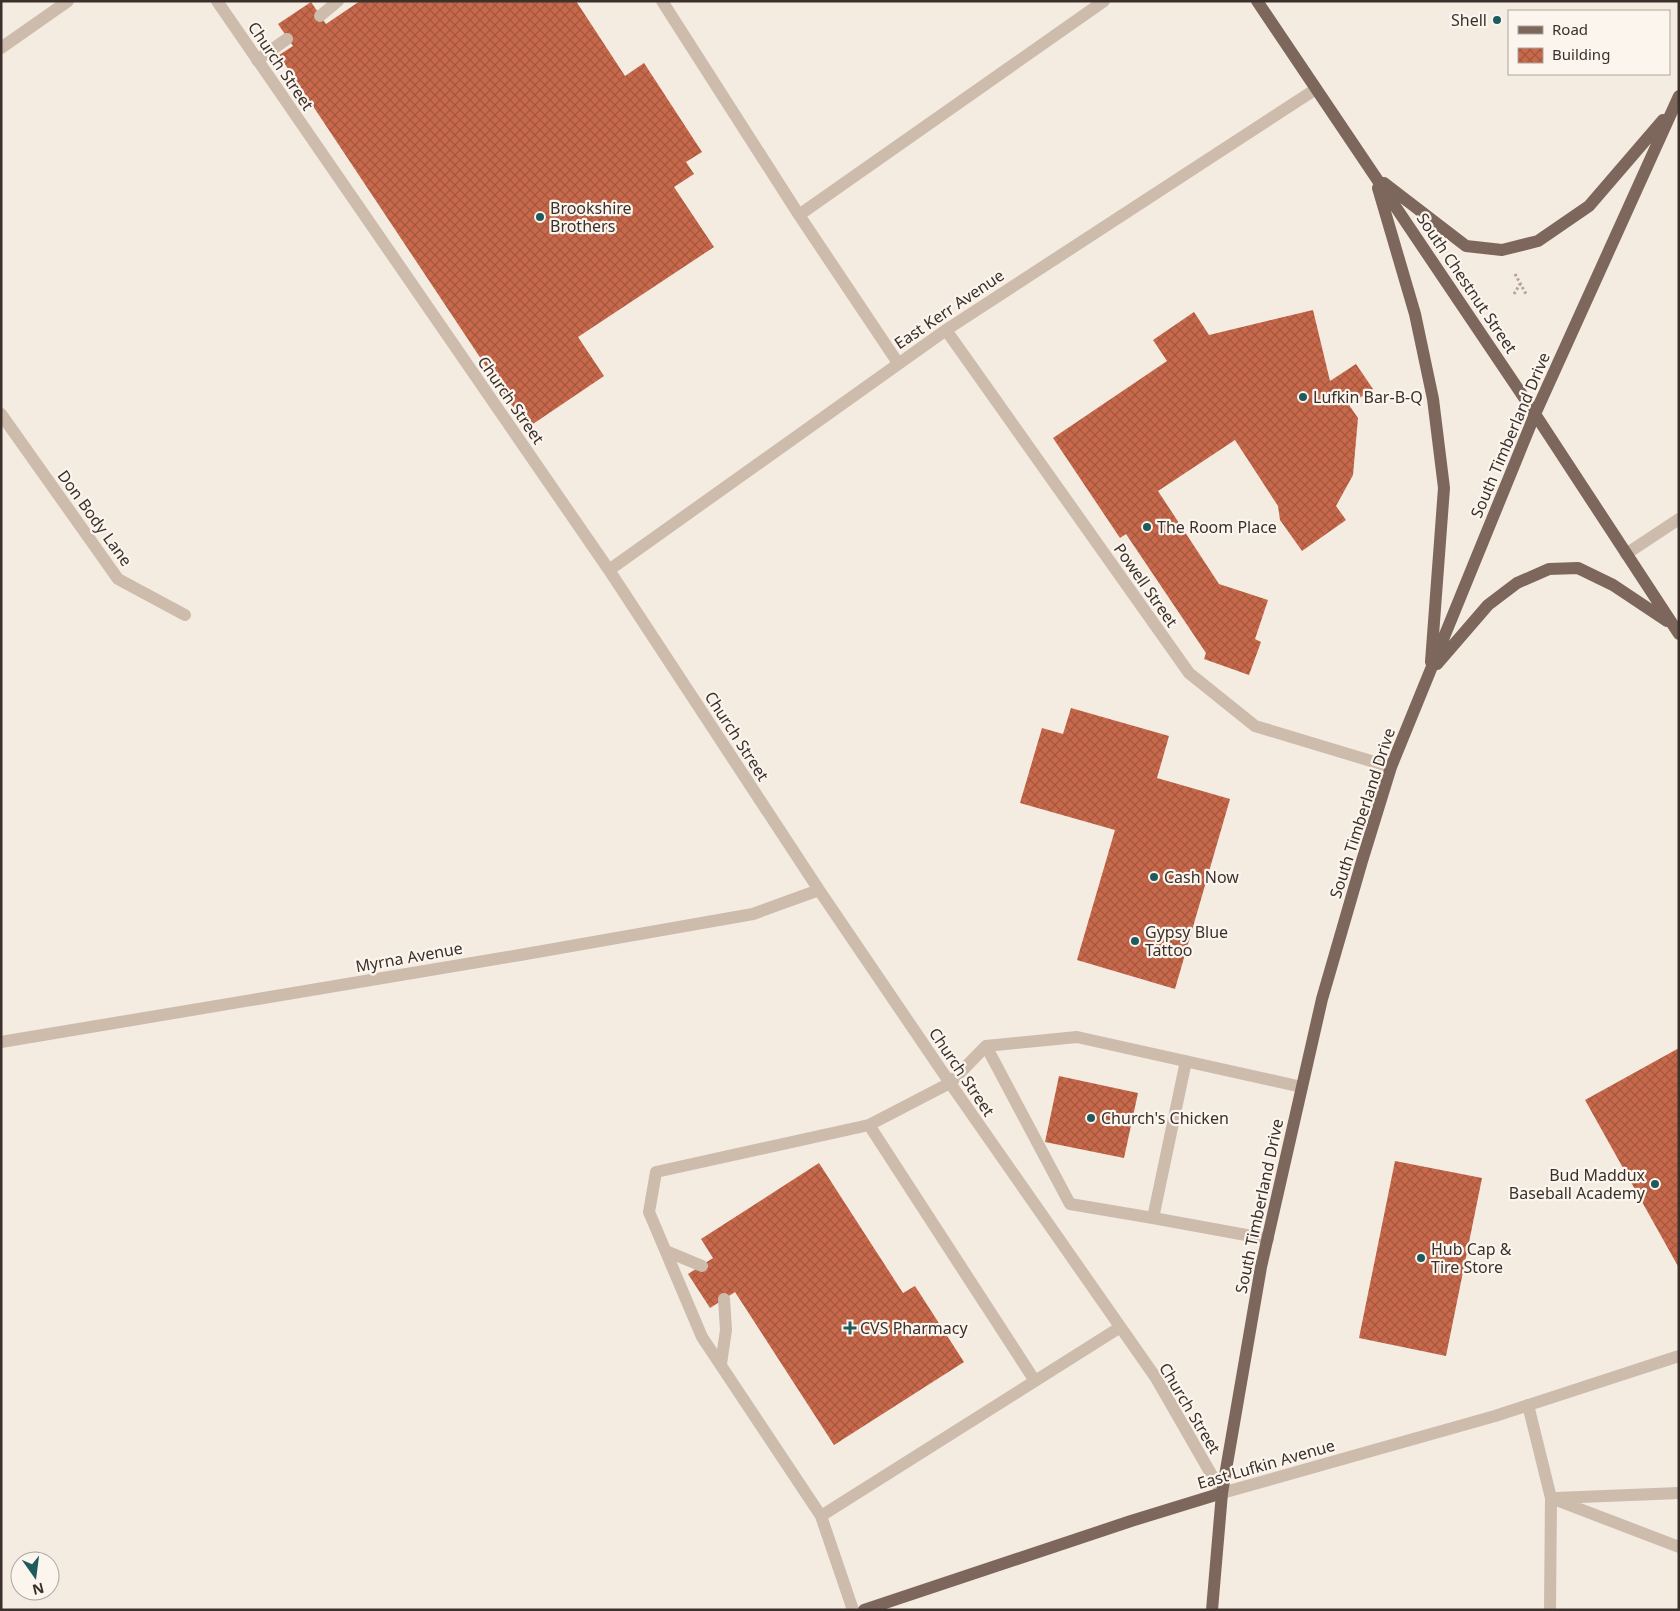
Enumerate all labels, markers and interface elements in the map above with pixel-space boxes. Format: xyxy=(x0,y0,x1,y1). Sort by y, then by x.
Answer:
place label: Shell xyxy=(1451,9,1487,31)
legend xyxy=(1508,10,1670,75)
marker: Shell xyxy=(1491,14,1503,26)
street label: Church Street xyxy=(243,17,319,115)
text: Road xyxy=(1552,19,1588,39)
text: Building xyxy=(1552,44,1610,64)
place label: Brookshire Brothers xyxy=(550,197,632,237)
street label: South Chestnut Street xyxy=(1412,208,1522,358)
marker: Brookshire Brothers xyxy=(534,211,546,223)
street label: East Kerr Avenue xyxy=(890,264,1008,354)
street label: South Timberland Drive xyxy=(1465,349,1555,521)
street label: Church Street xyxy=(473,352,550,449)
place label: Lufkin Bar-B-Q xyxy=(1313,386,1423,408)
marker: Lufkin Bar-B-Q xyxy=(1297,391,1309,403)
street label: Don Body Lane xyxy=(53,465,137,571)
place label: The Room Place xyxy=(1157,516,1277,538)
marker: The Room Place xyxy=(1141,521,1153,533)
street label: Powell Street xyxy=(1109,539,1183,632)
street label: Church Street xyxy=(700,687,774,785)
street label: South Timberland Drive xyxy=(1324,725,1400,901)
place label: Cash Now xyxy=(1164,866,1239,888)
marker: Cash Now xyxy=(1148,871,1160,883)
place label: Gypsy Blue Tattoo xyxy=(1145,921,1228,961)
marker: Gypsy Blue Tattoo xyxy=(1129,935,1141,947)
street label: Myrna Avenue xyxy=(354,937,464,977)
street label: Church Street xyxy=(924,1023,1000,1121)
place label: Church's Chicken xyxy=(1101,1107,1229,1129)
marker: Church's Chicken xyxy=(1085,1112,1097,1124)
street label: South Timberland Drive xyxy=(1230,1117,1288,1295)
place label: Bud Maddux Baseball Academy xyxy=(1509,1164,1646,1204)
marker: Bud Maddux Baseball Academy xyxy=(1649,1178,1661,1190)
place label: Hub Cap & Tire Store xyxy=(1431,1238,1512,1278)
marker: Hub Cap & Tire Store xyxy=(1415,1252,1427,1264)
place label: CVS Pharmacy xyxy=(860,1317,968,1339)
marker: CVS Pharmacy xyxy=(844,1322,856,1334)
street label: Church Street xyxy=(1154,1358,1226,1458)
street label: East Lufkin Avenue xyxy=(1195,1434,1337,1494)
north arrow xyxy=(10,1551,60,1601)
text: N xyxy=(30,1579,46,1600)

